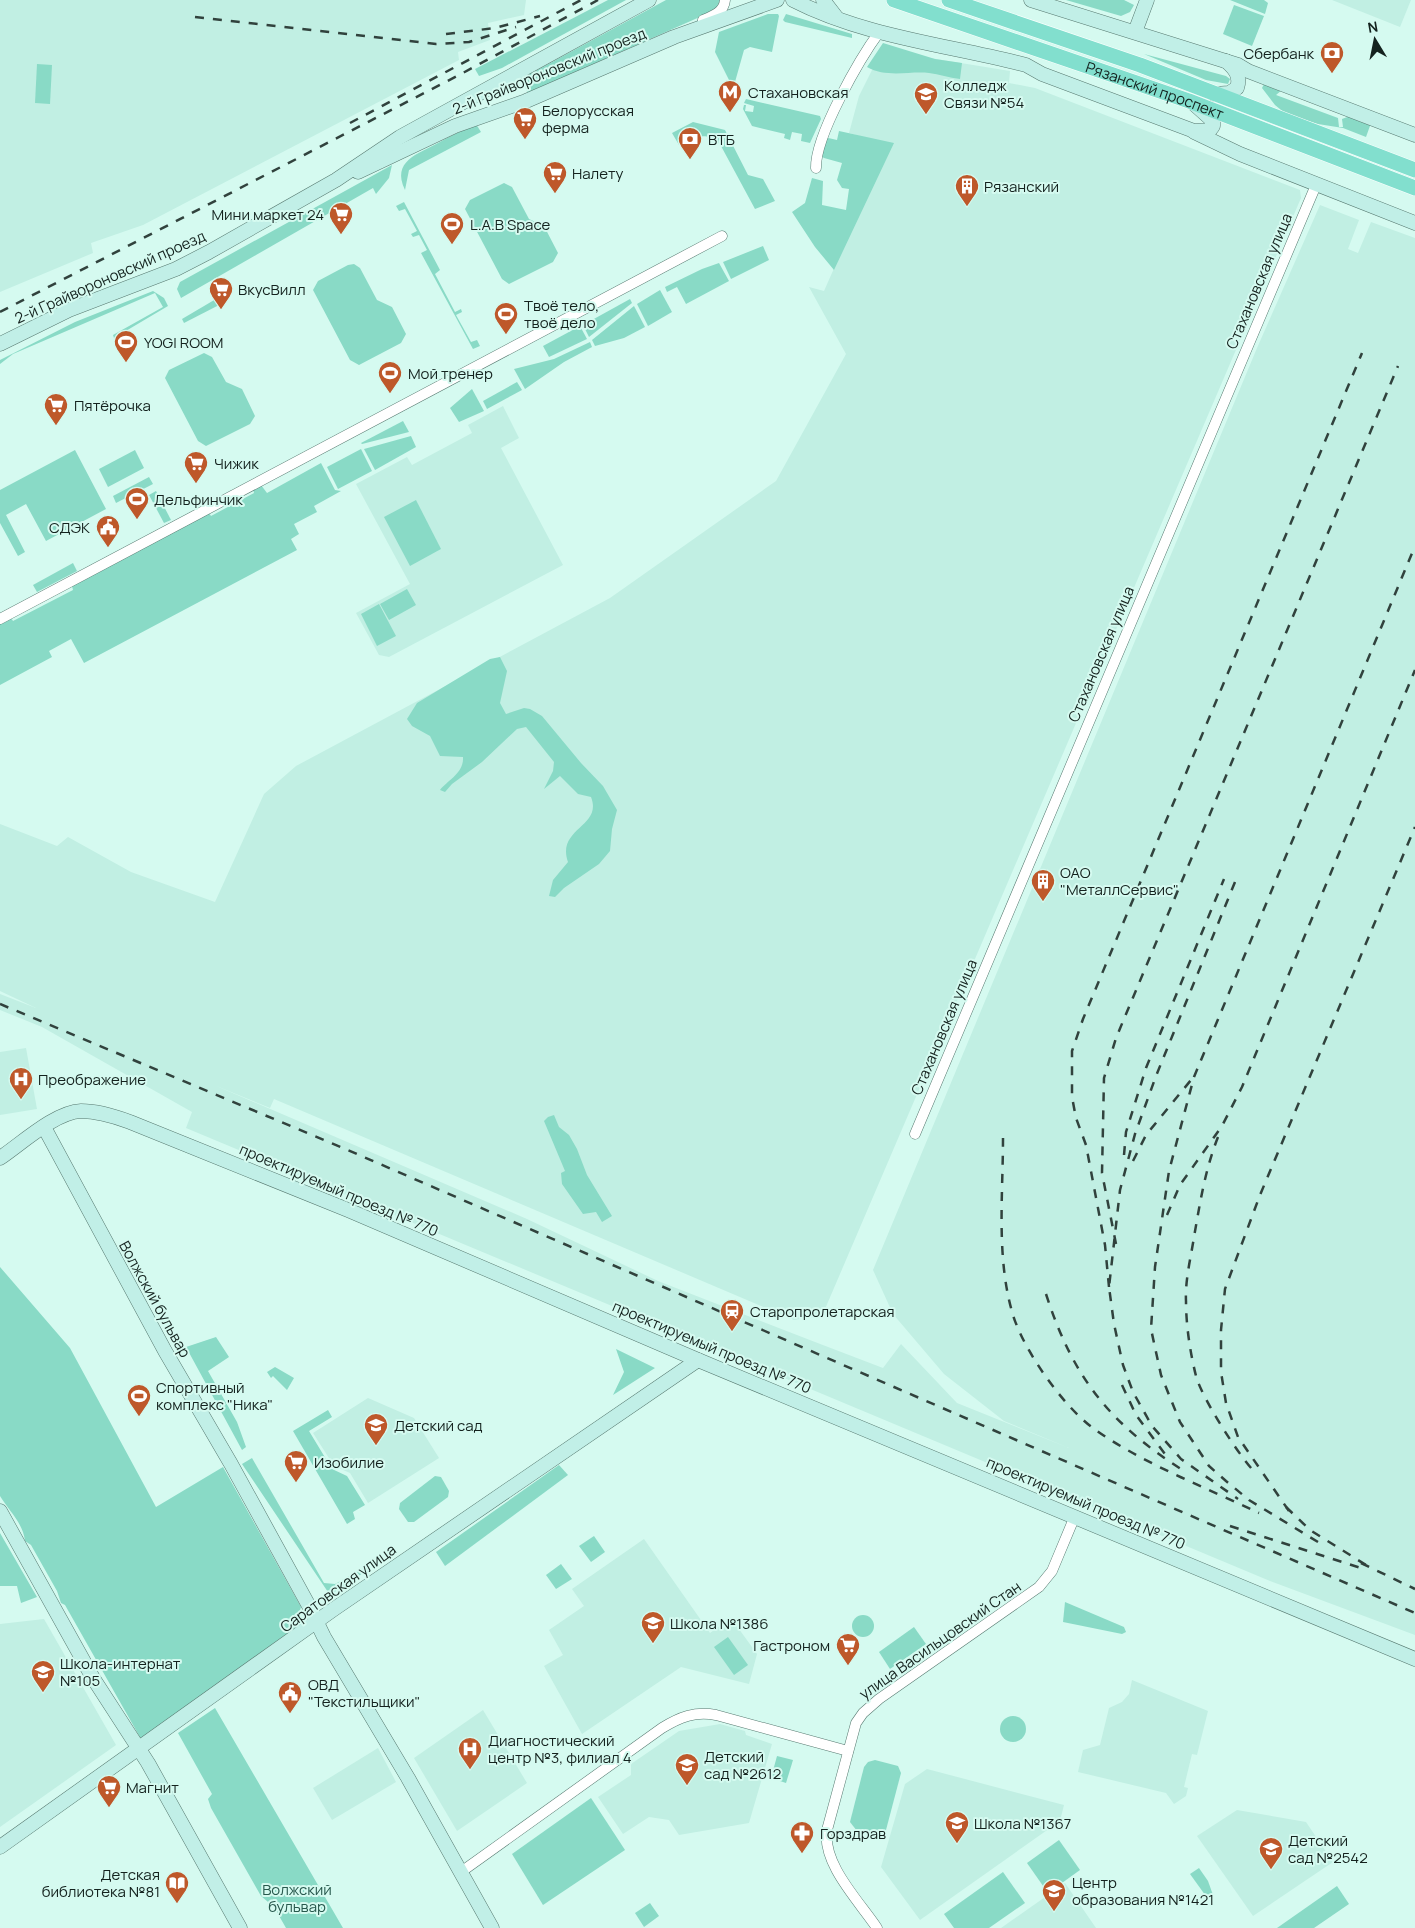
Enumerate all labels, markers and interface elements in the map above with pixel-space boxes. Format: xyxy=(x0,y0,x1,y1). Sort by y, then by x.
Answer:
north arrow xyxy=(1350,15,1400,65)
text: N xyxy=(1366,16,1379,37)
street label: 2-й Грайвороновский проезд xyxy=(449,23,649,119)
bank icon: Сбербанк xyxy=(1319,40,1345,74)
place label: Сбербанк xyxy=(1243,43,1315,64)
street label: Рязанский проспект xyxy=(1083,56,1227,124)
place label: Колледж Связи №54 xyxy=(944,75,1024,113)
metro station icon: Стахановская xyxy=(717,79,743,113)
school or university icon: Колледж Связи №54 xyxy=(913,81,939,115)
place label: Стахановская xyxy=(748,82,848,103)
place label: Белорусская ферма xyxy=(542,100,634,138)
supermarket icon: Белорусская ферма xyxy=(512,106,538,140)
bank icon: ВТБ xyxy=(677,126,703,160)
place label: ВТБ xyxy=(708,129,735,150)
supermarket icon: Налету xyxy=(542,160,568,194)
place label: Налету xyxy=(572,163,623,184)
building icon: Рязанский xyxy=(954,173,980,207)
place label: Рязанский xyxy=(984,176,1059,197)
supermarket icon: Мини маркет 24 xyxy=(328,201,354,235)
place label: Мини маркет 24 xyxy=(211,204,324,225)
street label: Стахановская улица xyxy=(1221,210,1297,352)
sports icon: L.A.B Space xyxy=(439,211,465,245)
place label: L.A.B Space xyxy=(470,214,550,235)
street label: 2-й Грайвороновский проезд xyxy=(11,225,209,329)
supermarket icon: ВкусВилл xyxy=(208,276,234,310)
place label: ВкусВилл xyxy=(238,279,306,300)
place label: Твоё тело, твоё дело xyxy=(524,295,599,333)
sports icon: Твоё тело, твоё дело xyxy=(493,301,519,335)
sports icon: YOGI ROOM xyxy=(113,329,139,363)
place label: YOGI ROOM xyxy=(144,332,223,353)
sports icon: Мой тренер xyxy=(377,360,403,394)
place label: Мой тренер xyxy=(408,363,493,384)
supermarket icon: Пятёрочка xyxy=(43,392,69,426)
place label: Пятёрочка xyxy=(74,395,151,416)
supermarket icon: Чижик xyxy=(183,450,209,484)
place label: Чижик xyxy=(214,453,259,474)
sports icon: Дельфинчик xyxy=(124,486,150,520)
place label: Дельфинчик xyxy=(154,489,243,510)
public building icon: СДЭК xyxy=(95,514,121,548)
place label: СДЭК xyxy=(49,517,90,538)
street label: Стахановская улица xyxy=(1063,583,1139,725)
place label: ОАО "МеталлСервис" xyxy=(1060,862,1179,900)
building icon: ОАО "МеталлСервис" xyxy=(1030,868,1056,902)
street label: Стахановская улица xyxy=(906,956,982,1098)
hospital icon: Преображение xyxy=(8,1066,34,1100)
place label: Преображение xyxy=(38,1069,146,1090)
street label: проектируемый проезд № 770 xyxy=(236,1138,442,1242)
street label: Волжский бульвар xyxy=(114,1237,196,1361)
street label: проектируемый проезд № 770 xyxy=(609,1295,815,1399)
station icon: Старопролетарская xyxy=(719,1298,745,1332)
place label: Старопролетарская xyxy=(750,1301,895,1322)
place label: Спортивный комплекс "Ника" xyxy=(156,1377,273,1415)
sports icon: Спортивный комплекс "Ника" xyxy=(126,1383,152,1417)
school or university icon: Детский сад xyxy=(363,1412,389,1446)
place label: Детский сад xyxy=(394,1415,483,1436)
supermarket icon: Изобилие xyxy=(283,1449,309,1483)
street label: проектируемый проезд № 770 xyxy=(983,1451,1189,1555)
place label: Изобилие xyxy=(314,1452,384,1473)
street label: Саратовская улица xyxy=(276,1539,400,1637)
street label: улица Васильцовский Стан xyxy=(855,1576,1025,1704)
school or university icon: Школа №1386 xyxy=(640,1610,666,1644)
place label: Школа №1386 xyxy=(670,1613,768,1634)
supermarket icon: Гастроном xyxy=(835,1632,861,1666)
place label: Гастроном xyxy=(753,1635,830,1656)
place label: Школа-интернат №105 xyxy=(60,1653,181,1691)
school or university icon: Школа-интернат №105 xyxy=(30,1659,56,1693)
place label: ОВД "Текстильщики" xyxy=(308,1674,420,1712)
public building icon: ОВД "Текстильщики" xyxy=(277,1680,303,1714)
place label: Диагностический центр №3, филиал 4 xyxy=(488,1730,632,1768)
hospital icon: Диагностический центр №3, филиал 4 xyxy=(457,1736,483,1770)
place label: Детский сад №2612 xyxy=(704,1746,781,1784)
school or university icon: Детский сад №2612 xyxy=(674,1752,700,1786)
supermarket icon: Магнит xyxy=(96,1774,122,1808)
place label: Магнит xyxy=(126,1777,179,1798)
school or university icon: Школа №1367 xyxy=(944,1810,970,1844)
place label: Школа №1367 xyxy=(974,1813,1071,1834)
pharmacy icon: Горздрав xyxy=(789,1820,815,1854)
place label: Горздрав xyxy=(820,1823,886,1844)
place label: Детский сад №2542 xyxy=(1288,1830,1368,1868)
school or university icon: Детский сад №2542 xyxy=(1258,1836,1284,1870)
place label: Детская библиотека №81 xyxy=(42,1864,160,1902)
library icon: Детская библиотека №81 xyxy=(164,1870,190,1904)
place label: Центр образования №1421 xyxy=(1072,1872,1214,1910)
school or university icon: Центр образования №1421 xyxy=(1041,1878,1067,1912)
park label: Волжский бульвар xyxy=(262,1879,332,1917)

